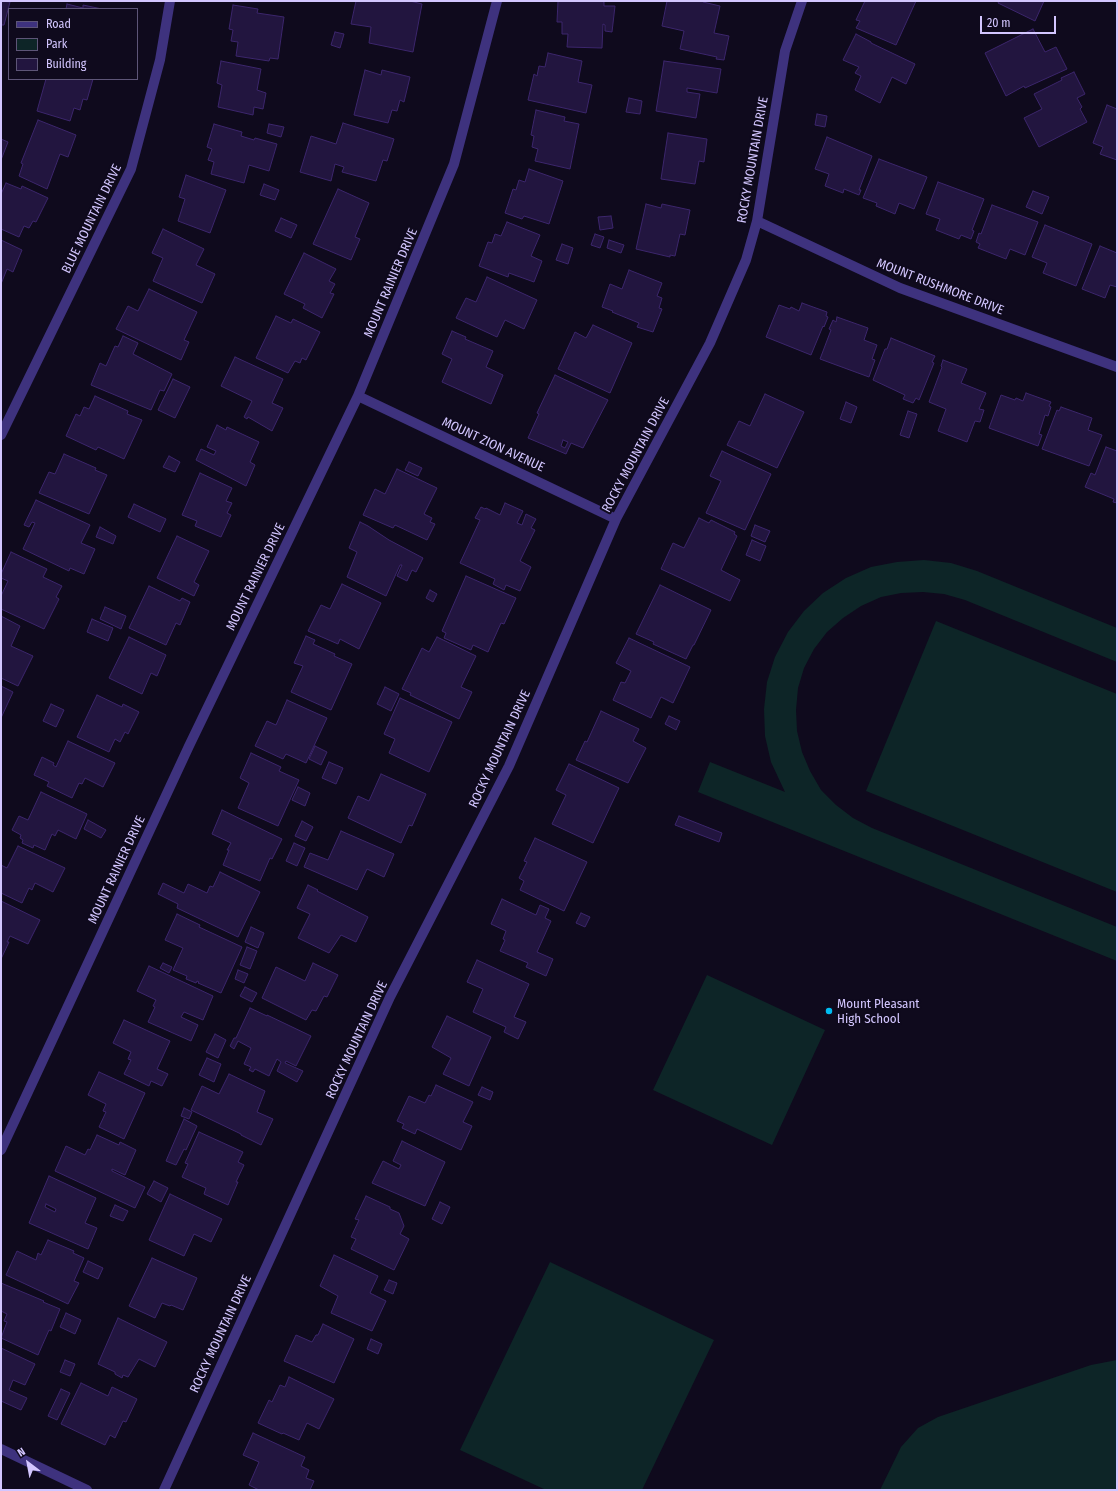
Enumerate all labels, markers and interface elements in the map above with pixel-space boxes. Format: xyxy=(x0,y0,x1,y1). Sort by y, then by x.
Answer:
legend xyxy=(8,8,138,80)
scale bar xyxy=(982,8,1058,34)
text: 20 m xyxy=(987,16,1011,30)
text: Road xyxy=(46,17,71,31)
text: Park xyxy=(46,37,67,51)
text: Building xyxy=(46,57,86,71)
street label: ROCKY MOUNTAIN DRIVE xyxy=(734,95,772,225)
street label: BLUE MOUNTAIN DRIVE xyxy=(59,162,125,276)
street label: MOUNT RAINIER DRIVE xyxy=(361,226,421,340)
street label: MOUNT RUSHMORE DRIVE xyxy=(874,256,1006,318)
street label: ROCKY MOUNTAIN DRIVE xyxy=(599,395,673,515)
street label: MOUNT ZION AVENUE xyxy=(439,414,547,476)
street label: MOUNT RAINIER DRIVE xyxy=(223,521,289,633)
street label: ROCKY MOUNTAIN DRIVE xyxy=(466,688,534,810)
street label: MOUNT RAINIER DRIVE xyxy=(85,813,149,927)
street label: ROCKY MOUNTAIN DRIVE xyxy=(323,979,391,1101)
place label: Mount Pleasant High School xyxy=(837,996,920,1027)
marker: Mount Pleasant High School xyxy=(824,1006,834,1016)
street label: ROCKY MOUNTAIN DRIVE xyxy=(187,1273,255,1395)
north arrow xyxy=(8,1443,48,1483)
text: N xyxy=(15,1445,28,1460)

